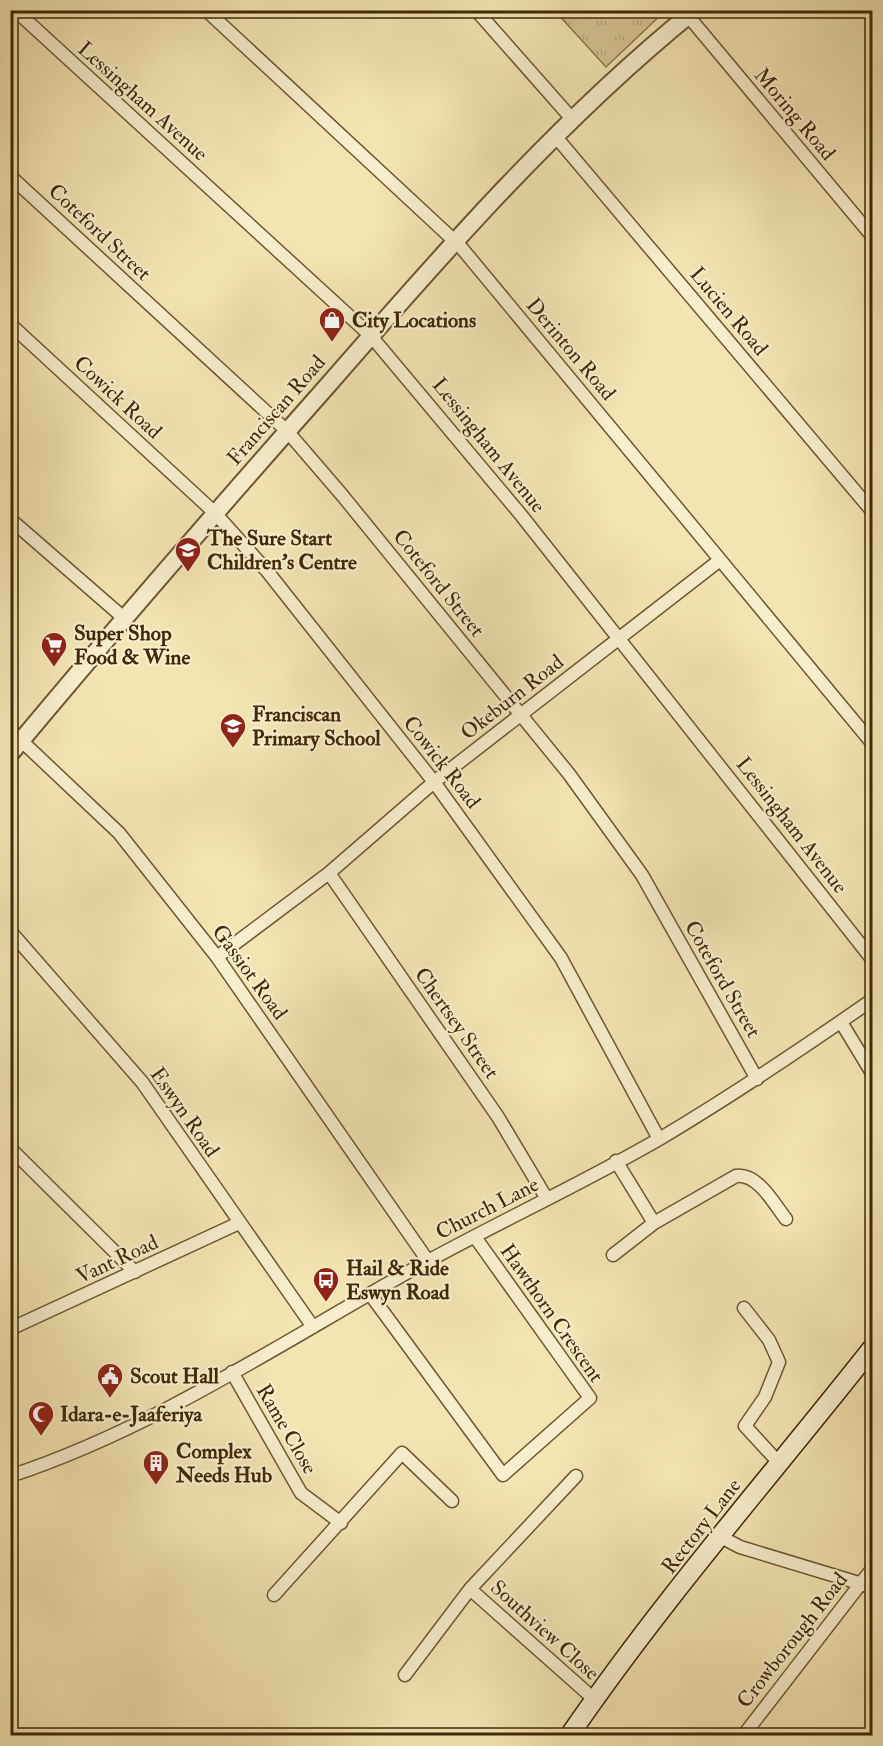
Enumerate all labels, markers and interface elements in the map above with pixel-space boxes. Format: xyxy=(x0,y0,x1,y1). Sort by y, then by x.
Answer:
street label: Lessingham Avenue xyxy=(72,36,214,167)
street label: Moring Road xyxy=(748,62,842,167)
street label: Coteford Street xyxy=(43,178,157,287)
street label: Lucien Road xyxy=(684,261,774,362)
street label: Derinton Road xyxy=(520,292,622,407)
shop icon: City Locations xyxy=(317,305,347,343)
place label: City Locations xyxy=(352,307,476,334)
street label: Franciscan Road xyxy=(221,349,332,471)
street label: Cowick Road xyxy=(68,350,168,445)
street label: Lessingham Avenue xyxy=(426,372,552,519)
street label: Coteford Street xyxy=(387,524,490,643)
place label: The Sure Start Children's Centre xyxy=(206,525,357,576)
school or university icon: The Sure Start Children's Centre xyxy=(173,535,203,573)
place label: Super Shop Food & Wine xyxy=(74,620,190,671)
supermarket icon: Super Shop Food & Wine xyxy=(39,630,69,668)
street label: Okeburn Road xyxy=(455,648,570,746)
place label: Franciscan Primary School xyxy=(252,701,381,752)
street label: Cowick Road xyxy=(397,710,487,815)
school or university icon: Franciscan Primary School xyxy=(218,711,248,749)
street label: Lessingham Avenue xyxy=(730,751,854,899)
street label: Coteford Street xyxy=(678,916,767,1043)
street label: Gassiot Road xyxy=(206,919,294,1026)
street label: Chertsey Street xyxy=(408,962,505,1084)
street label: Eswyn Road xyxy=(144,1062,226,1163)
street label: Church Lane xyxy=(431,1171,544,1246)
street label: Vant Road xyxy=(72,1228,163,1290)
street label: Hawthorn Crescent xyxy=(494,1239,610,1388)
place label: Hail & Ride Eswyn Road xyxy=(346,1255,450,1306)
bus stop icon: Hail & Ride Eswyn Road xyxy=(311,1265,341,1303)
public building icon: Scout Hall xyxy=(95,1361,125,1399)
place label: Scout Hall xyxy=(130,1363,219,1390)
street label: Rame Close xyxy=(250,1379,323,1479)
mosque icon: Idara-e-Jaaferiya xyxy=(26,1399,56,1437)
place label: Idara-e-Jaaferiya xyxy=(60,1401,204,1428)
place label: Complex Needs Hub xyxy=(175,1438,273,1489)
building icon: Complex Needs Hub xyxy=(141,1448,171,1486)
street label: Rectory Lane xyxy=(656,1473,747,1580)
street label: Crowborough Road xyxy=(731,1567,854,1714)
street label: Southview Close xyxy=(485,1574,605,1687)

